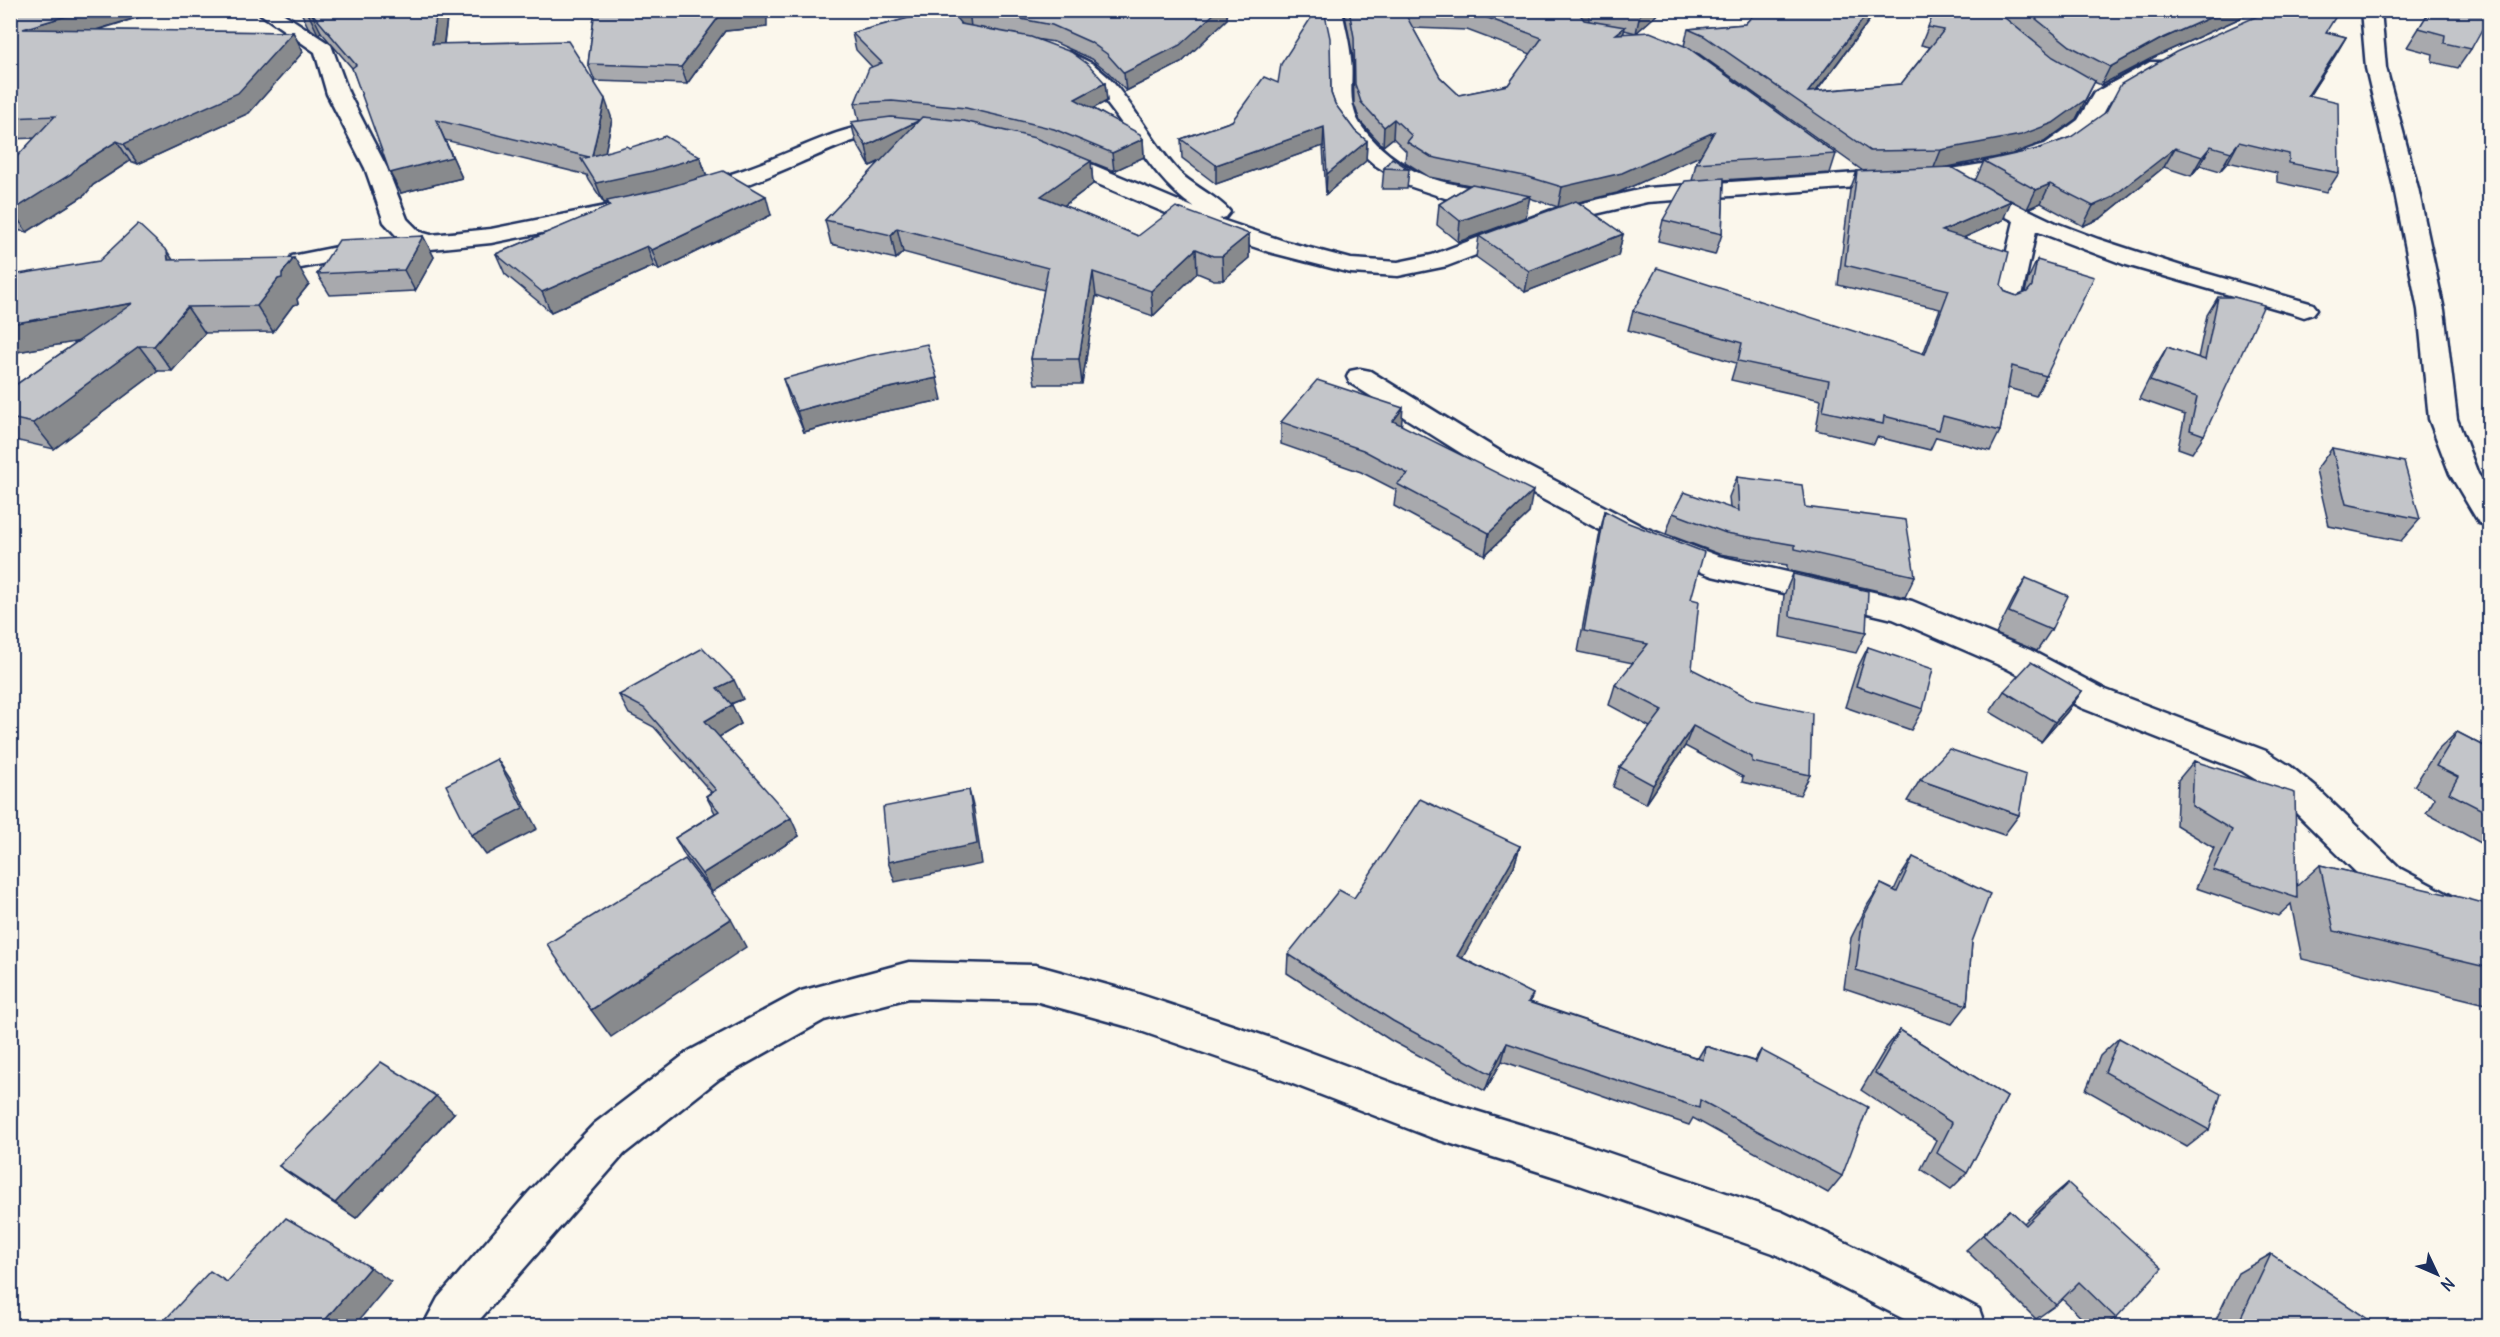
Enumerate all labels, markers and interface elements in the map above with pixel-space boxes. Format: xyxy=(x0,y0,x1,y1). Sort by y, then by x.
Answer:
north arrow xyxy=(2407,1244,2467,1304)
text: N xyxy=(2437,1273,2459,1295)

